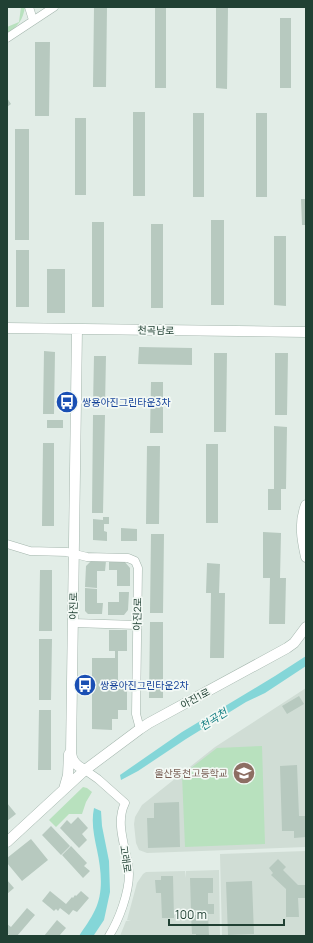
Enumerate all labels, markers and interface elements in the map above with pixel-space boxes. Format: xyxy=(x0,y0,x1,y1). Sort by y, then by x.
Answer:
street label: 천곡남로 xyxy=(137,323,175,337)
bus stop icon: 쌍용아진그린타운3차 xyxy=(54,389,80,415)
place label: 쌍용아진그린타운3차 xyxy=(82,395,171,409)
street label: 아진로 xyxy=(66,592,80,620)
street label: 아진2로 xyxy=(130,597,144,631)
bus stop icon: 쌍용아진그린타운2차 xyxy=(72,672,98,698)
place label: 쌍용아진그린타운2차 xyxy=(100,678,189,692)
street label: 아진1로 xyxy=(178,684,212,712)
water label: 천곡천 xyxy=(196,703,231,734)
school or university icon: 울산동천고등학교 xyxy=(231,760,257,786)
place label: 울산동천고등학교 xyxy=(154,766,228,780)
street label: 고래로 xyxy=(117,844,135,874)
scale bar xyxy=(169,901,284,927)
text: 100 m xyxy=(175,906,207,923)

